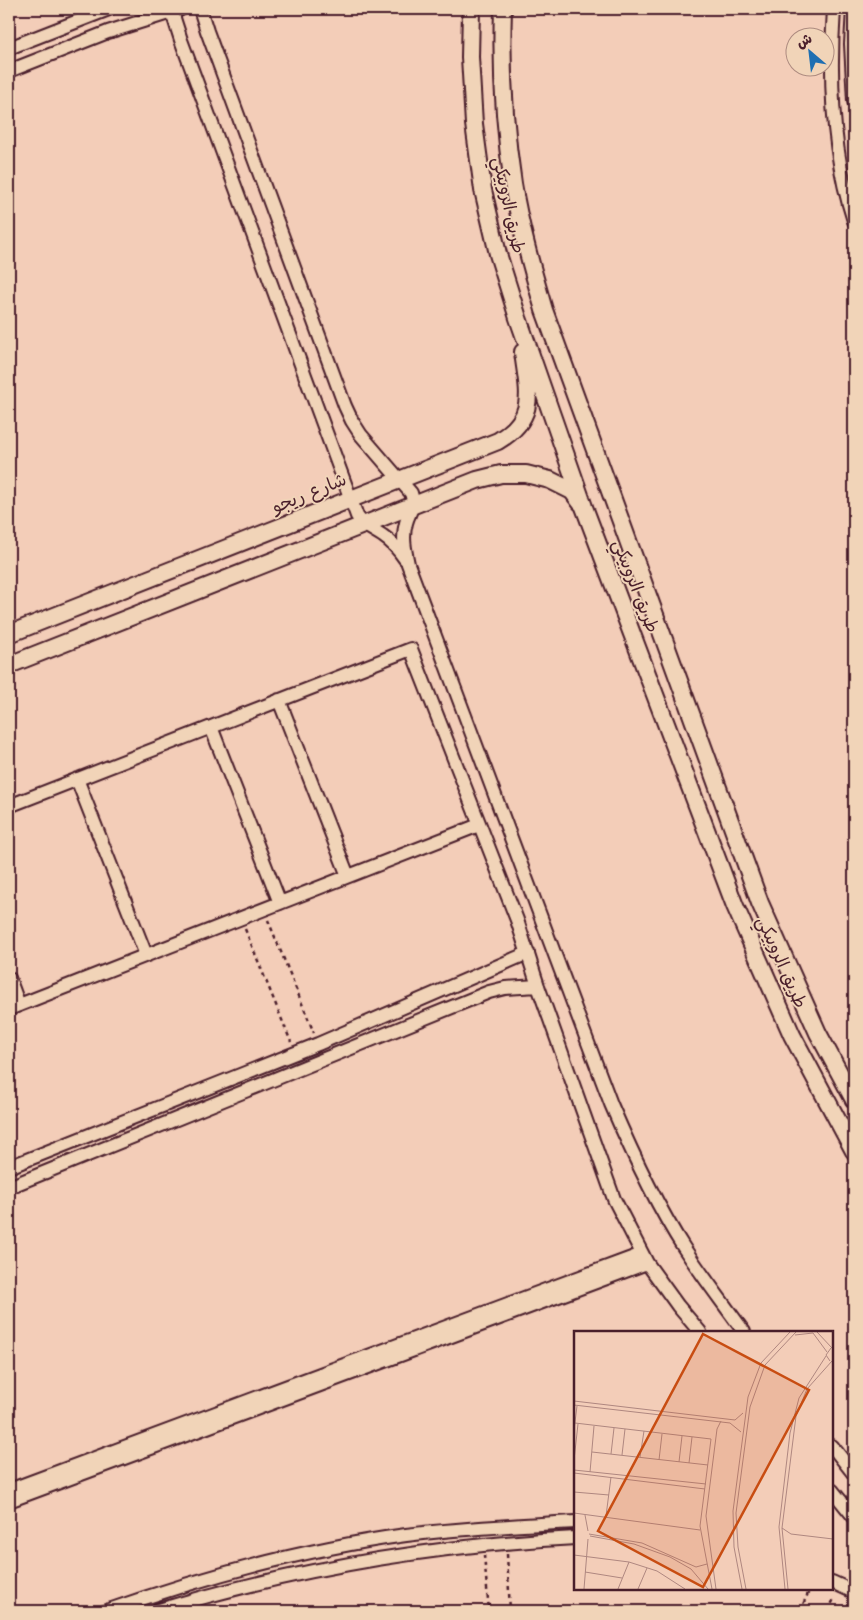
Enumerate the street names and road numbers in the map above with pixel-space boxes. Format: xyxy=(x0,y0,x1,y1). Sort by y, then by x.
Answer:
street label: طريق الروبيكي xyxy=(483,154,531,256)
street label: شارع ريجو xyxy=(266,467,350,520)
street label: طريق الروبيكي xyxy=(603,536,665,638)
street label: طريق الروبيكي xyxy=(747,912,813,1013)

